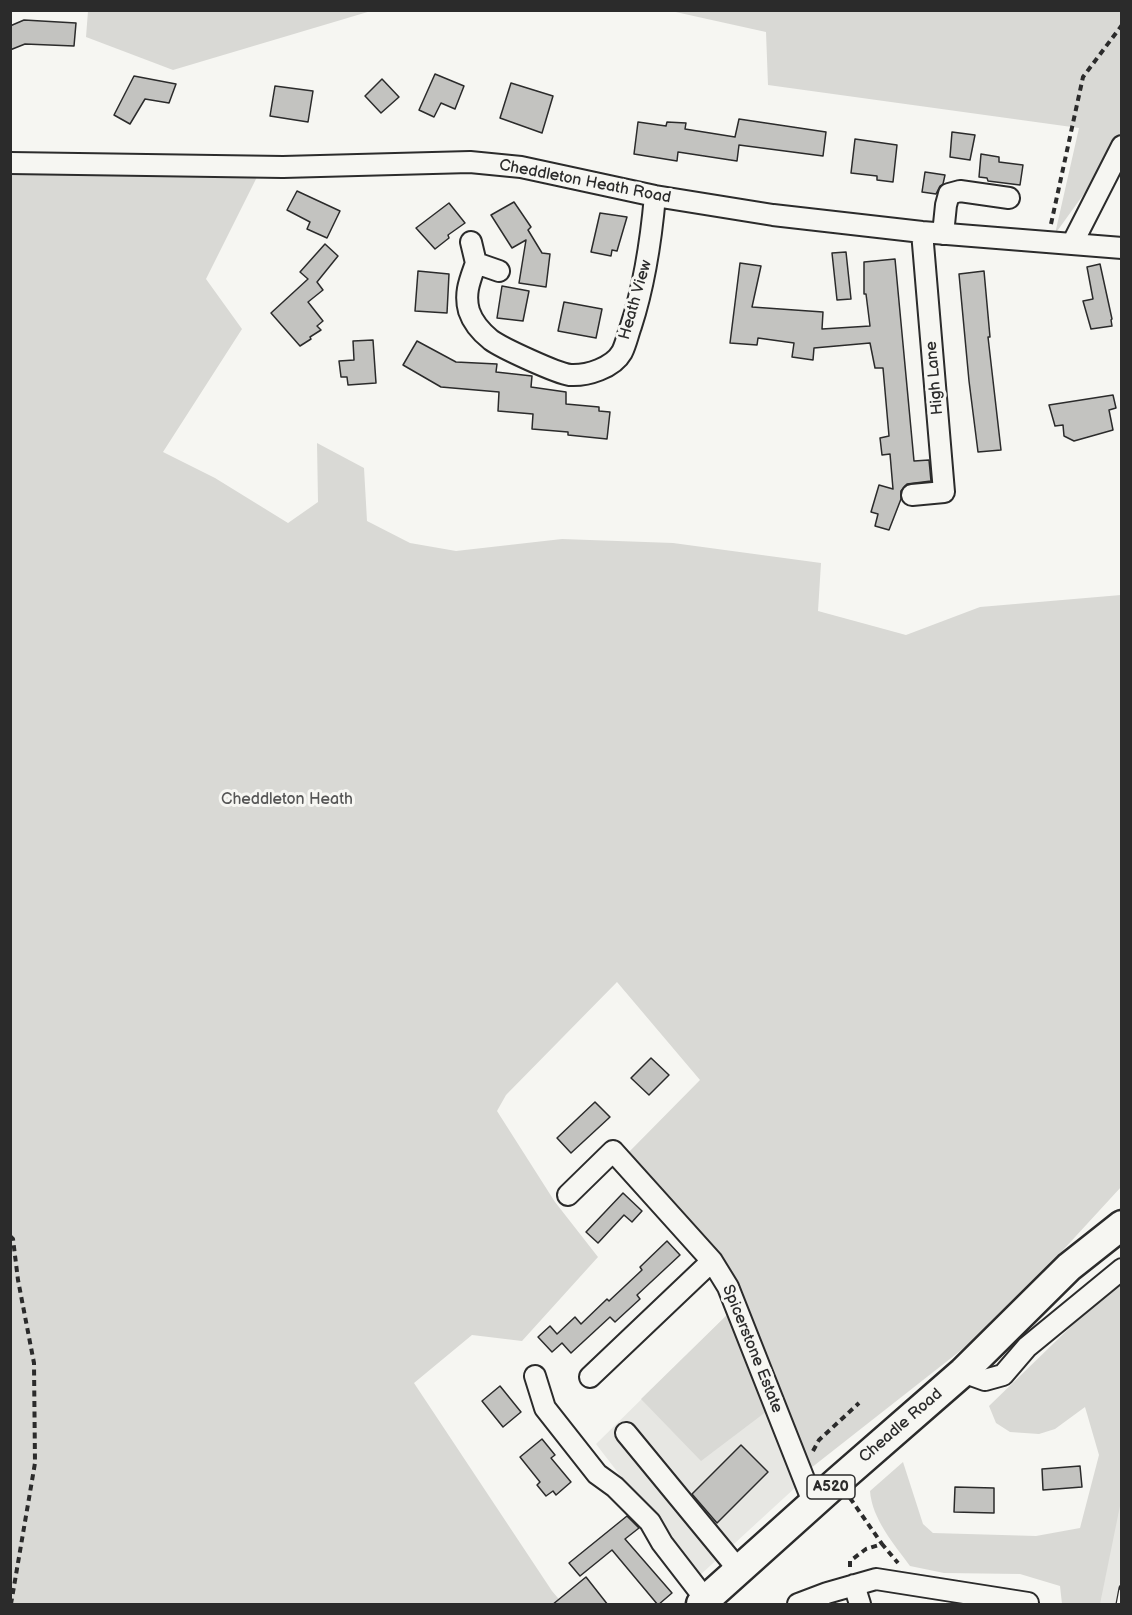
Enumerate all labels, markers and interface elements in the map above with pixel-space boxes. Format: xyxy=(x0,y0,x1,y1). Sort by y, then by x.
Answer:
street label: Cheddleton Heath Road xyxy=(497,156,673,208)
street label: Heath View xyxy=(615,258,657,342)
street label: High Lane xyxy=(922,340,948,416)
park label: Cheddleton Heath xyxy=(221,790,353,810)
street label: Spicerstone Estate xyxy=(718,1282,786,1416)
street label: Cheadle Road xyxy=(855,1385,947,1467)
road number: A520 xyxy=(807,1475,855,1499)

